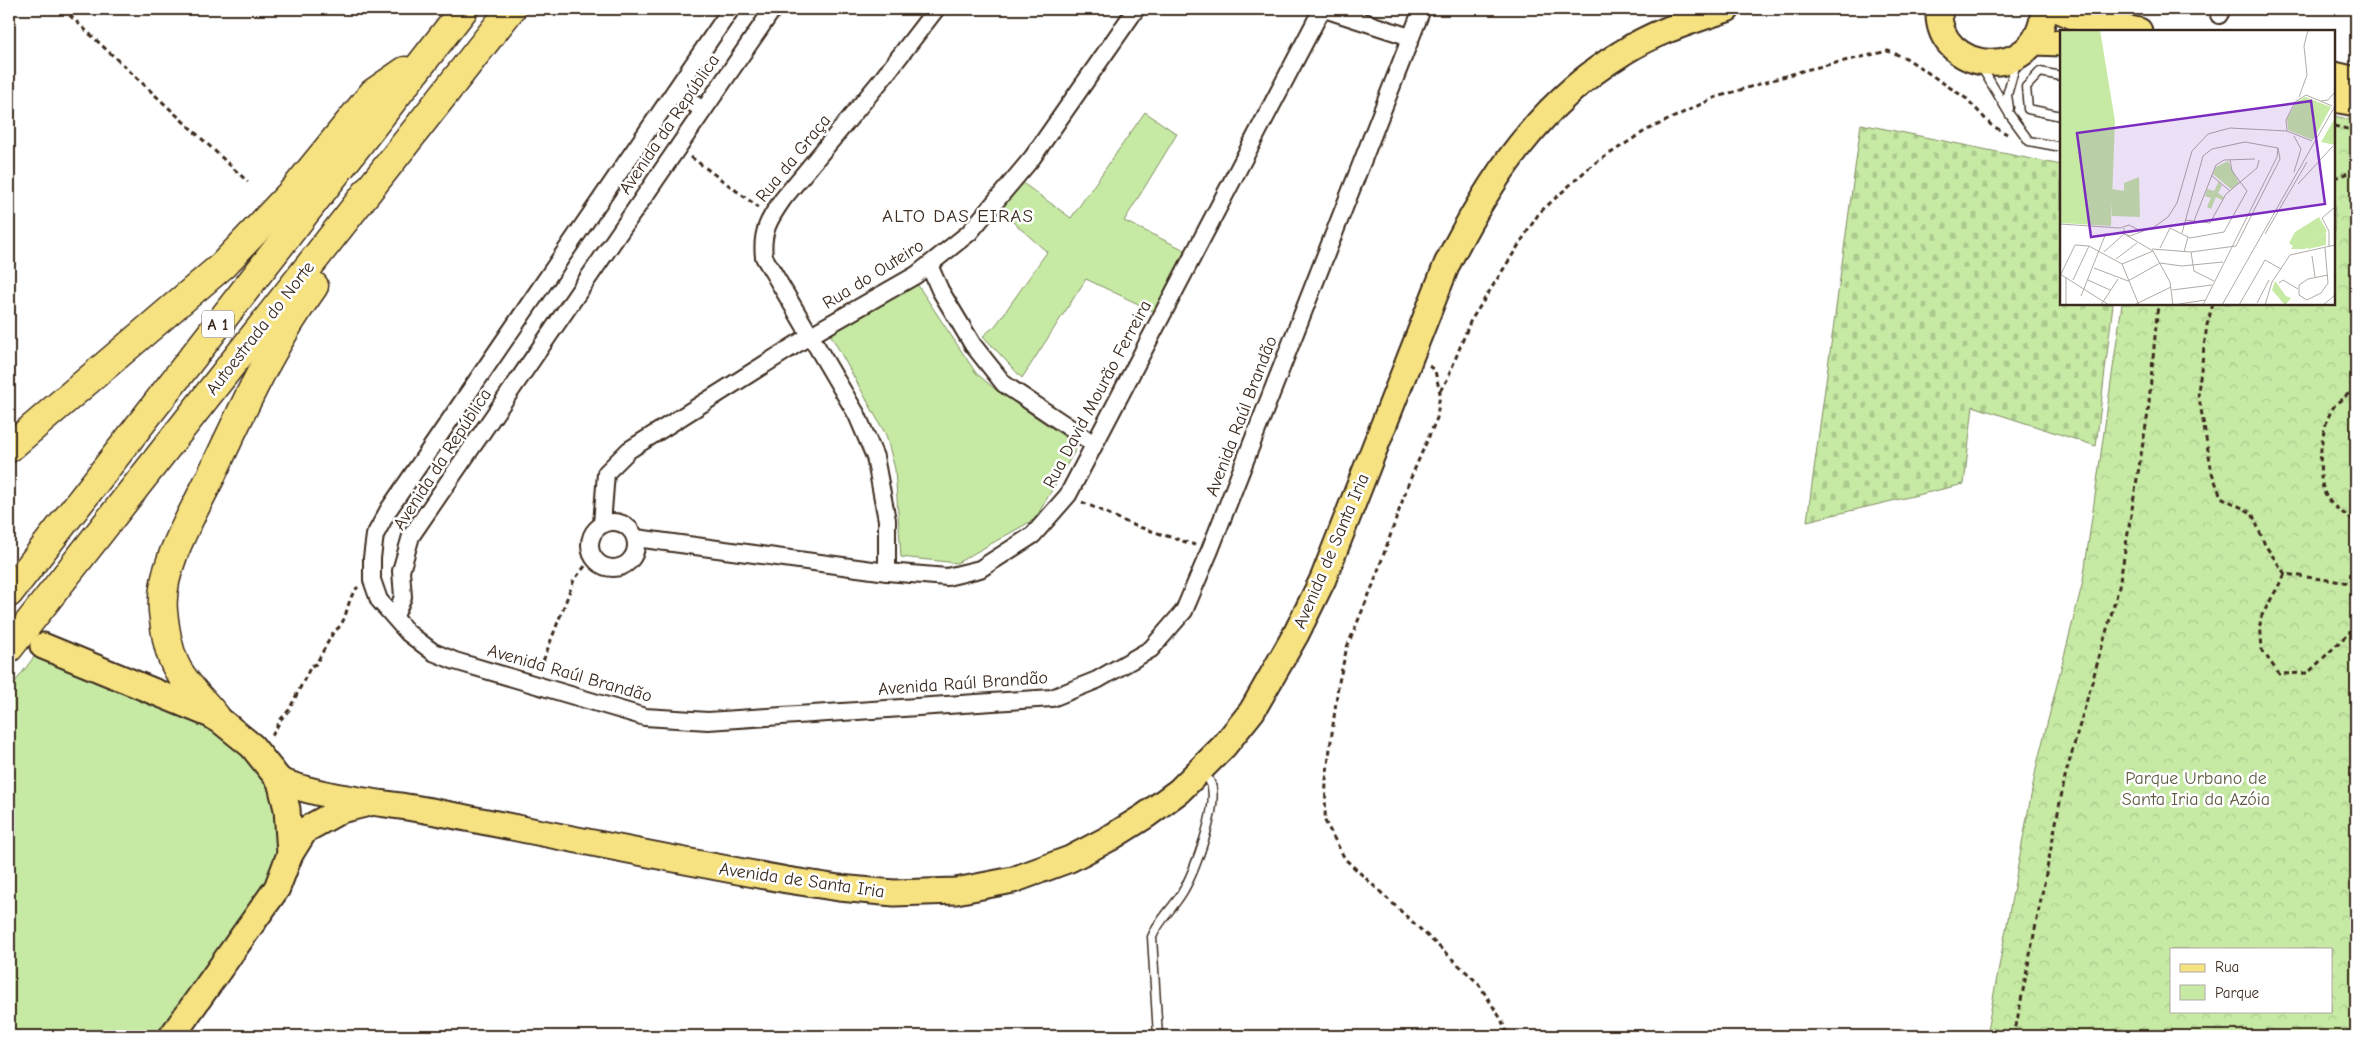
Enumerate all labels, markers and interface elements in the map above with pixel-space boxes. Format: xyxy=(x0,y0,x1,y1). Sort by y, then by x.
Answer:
inset map xyxy=(2060,30,2335,305)
street label: Avenida da República xyxy=(615,50,724,198)
street label: Rua da Graça xyxy=(752,110,835,207)
district label: ALTO DAS EIRAS xyxy=(882,205,1034,227)
street label: Rua do Outeiro xyxy=(819,235,928,314)
street label: Autoestrada do Norte xyxy=(202,257,319,399)
street label: Rua David Mourão Ferreira xyxy=(1039,297,1156,492)
road number: A 1 xyxy=(202,310,234,338)
street label: Avenida Raúl Brandão xyxy=(1201,333,1282,499)
street label: Avenida da República xyxy=(389,385,496,534)
street label: Avenida de Santa Iria xyxy=(1289,470,1374,632)
street label: Avenida Raúl Brandão xyxy=(485,640,654,707)
street label: Avenida Raúl Brandão xyxy=(877,667,1049,700)
park label: Parque Urbano de Santa Iria da Azóia xyxy=(2122,768,2270,810)
street label: Avenida de Santa Iria xyxy=(718,858,886,902)
legend xyxy=(2170,948,2332,1012)
text: Rua xyxy=(2215,958,2239,976)
text: Parque xyxy=(2215,984,2260,1002)

